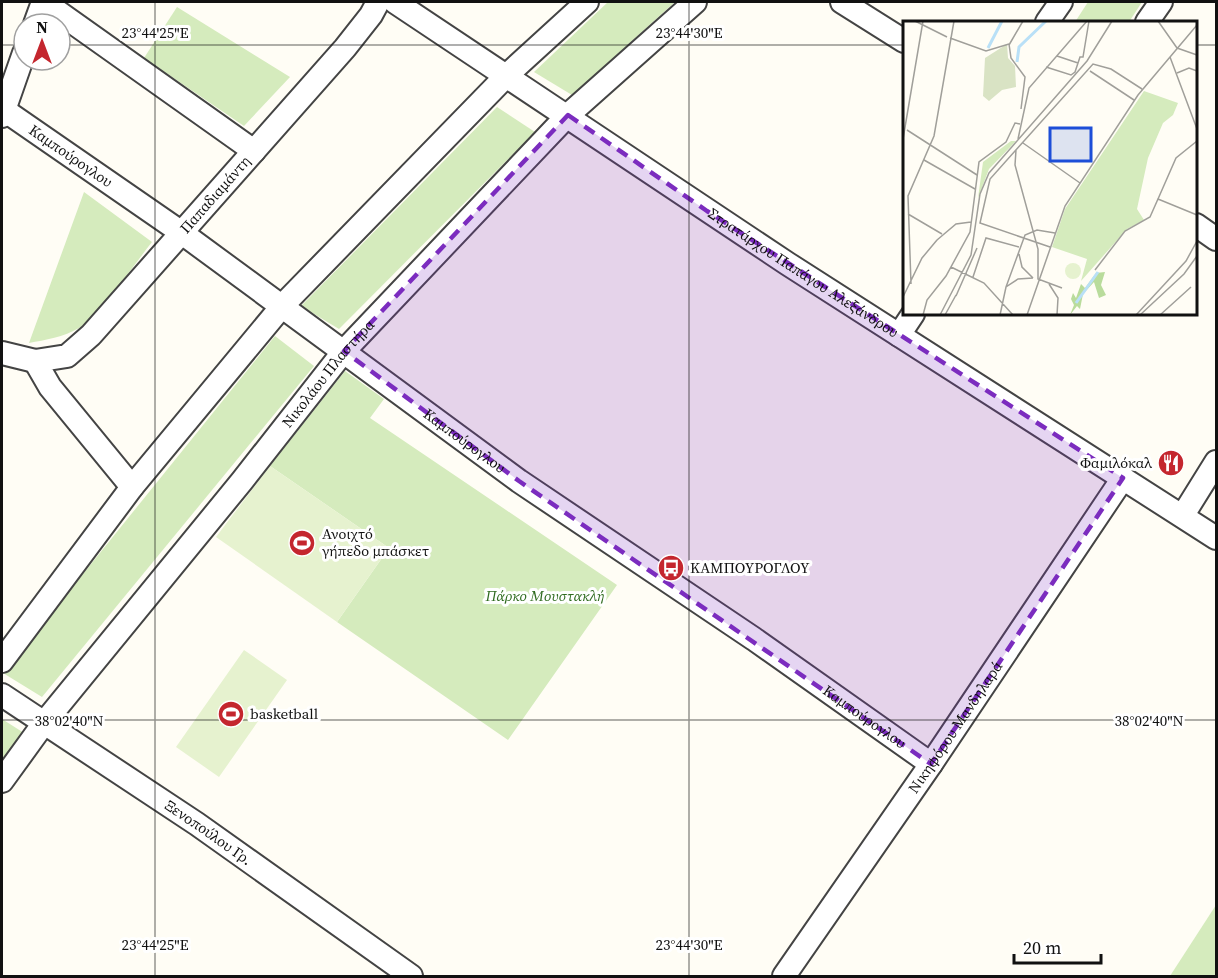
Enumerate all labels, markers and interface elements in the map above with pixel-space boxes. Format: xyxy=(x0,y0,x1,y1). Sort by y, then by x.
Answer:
north arrow xyxy=(12,12,72,72)
text: N xyxy=(36,16,48,38)
inset map xyxy=(903,21,1197,315)
text: 23°44'25"E xyxy=(121,22,189,43)
text: 23°44'30"E xyxy=(655,22,723,43)
street label: Καμπούρογλου xyxy=(25,119,117,192)
street label: Παπαδιαμάντη xyxy=(175,151,255,238)
street label: Στρατάρχου Παπάγου Αλεξάνδρου xyxy=(704,203,903,342)
street label: Νικολάου Πλαστήρα xyxy=(277,314,379,432)
street label: Καμπούρογλου xyxy=(419,403,510,478)
restaurant icon: Φαμιλόκαλ xyxy=(1156,448,1186,478)
place label: Φαμιλόκαλ xyxy=(1080,452,1153,473)
place label: Ανοιχτό γήπεδο μπάσκετ xyxy=(322,523,429,561)
sports icon: Ανοιχτό γήπεδο μπάσκετ xyxy=(287,528,317,558)
bus stop icon: ΚΑΜΠΟΥΡΟΓΛΟΥ xyxy=(656,553,686,583)
place label: ΚΑΜΠΟΥΡΟΓΛΟΥ xyxy=(690,557,810,578)
park label: Πάρκο Μουστακλή xyxy=(485,585,604,606)
street label: Νικηφόρου Μανδηλαρά xyxy=(903,656,1007,797)
street label: Καμπούρογλου xyxy=(819,680,911,753)
sports icon: basketball xyxy=(216,699,246,729)
place label: basketball xyxy=(250,703,319,724)
text: 38°02'40"N xyxy=(34,710,104,731)
text: 38°02'40"N xyxy=(1114,710,1184,731)
street label: Ξενoπούλου Γρ. xyxy=(161,795,256,870)
scale bar xyxy=(1014,927,1101,965)
text: 23°44'25"E xyxy=(121,934,189,955)
text: 23°44'30"E xyxy=(655,934,723,955)
text: 20 m xyxy=(1023,935,1061,960)

